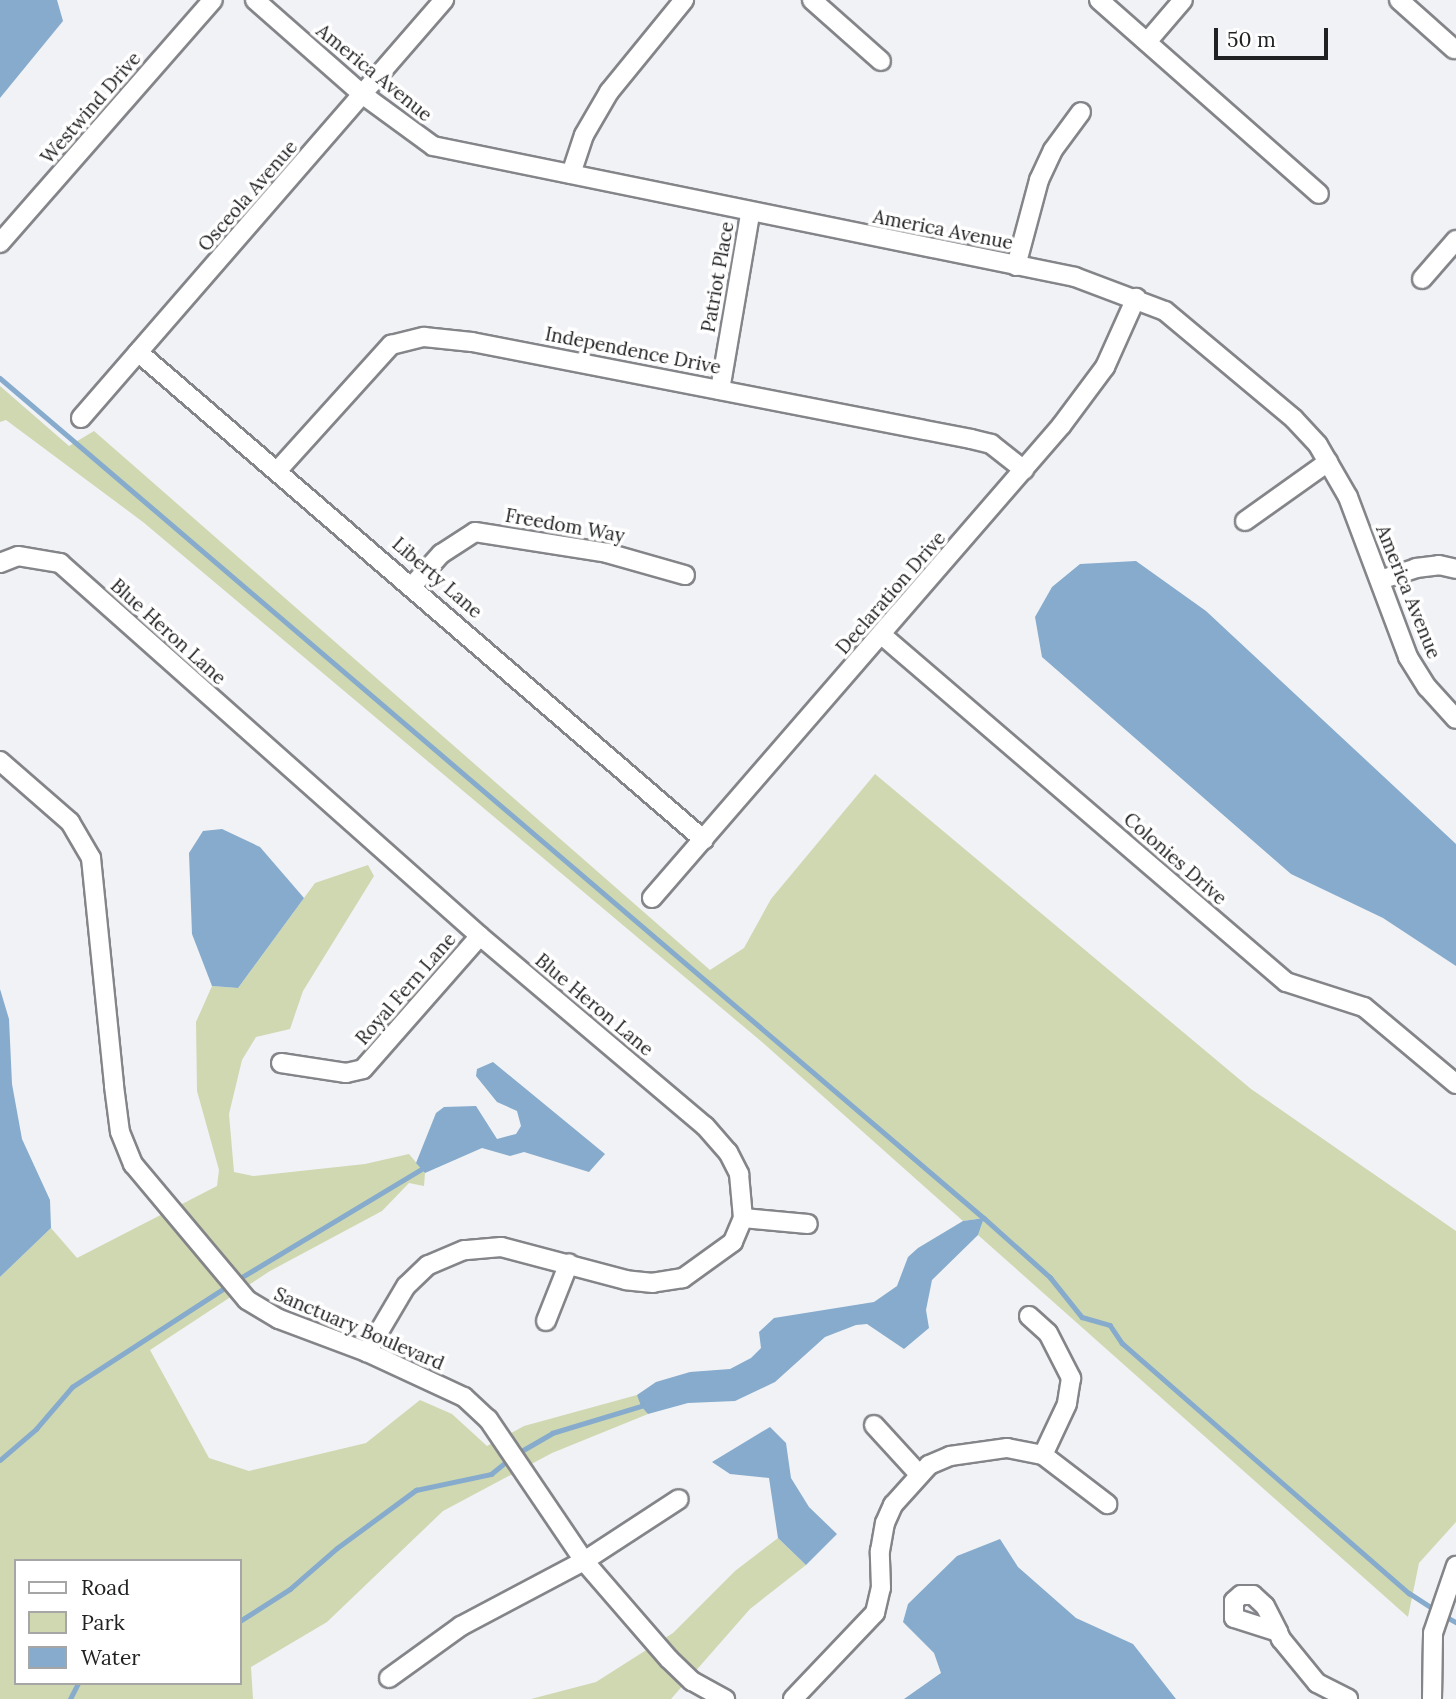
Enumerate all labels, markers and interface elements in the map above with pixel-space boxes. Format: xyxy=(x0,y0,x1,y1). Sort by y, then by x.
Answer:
scale bar xyxy=(1218,14,1332,58)
street label: America Avenue xyxy=(312,19,436,127)
text: 50 m xyxy=(1227,26,1276,53)
street label: Westwind Drive xyxy=(36,47,146,169)
street label: Osceola Avenue xyxy=(194,136,302,256)
street label: America Avenue xyxy=(871,205,1015,255)
street label: Patriot Place xyxy=(697,220,739,334)
street label: Independence Drive xyxy=(543,323,723,379)
street label: Freedom Way xyxy=(503,504,627,548)
street label: America Avenue xyxy=(1371,522,1445,662)
street label: Declaration Drive xyxy=(832,527,950,659)
street label: Liberty Lane xyxy=(387,533,487,623)
street label: Blue Heron Lane xyxy=(106,574,230,690)
street label: Colonies Drive xyxy=(1119,808,1231,910)
street label: Royal Fern Lane xyxy=(351,928,461,1050)
street label: Blue Heron Lane xyxy=(530,949,658,1061)
street label: Sanctuary Boulevard xyxy=(271,1283,447,1375)
legend xyxy=(14,1559,242,1685)
text: Road xyxy=(81,1574,130,1601)
text: Park xyxy=(81,1609,125,1636)
text: Water xyxy=(81,1644,140,1671)

